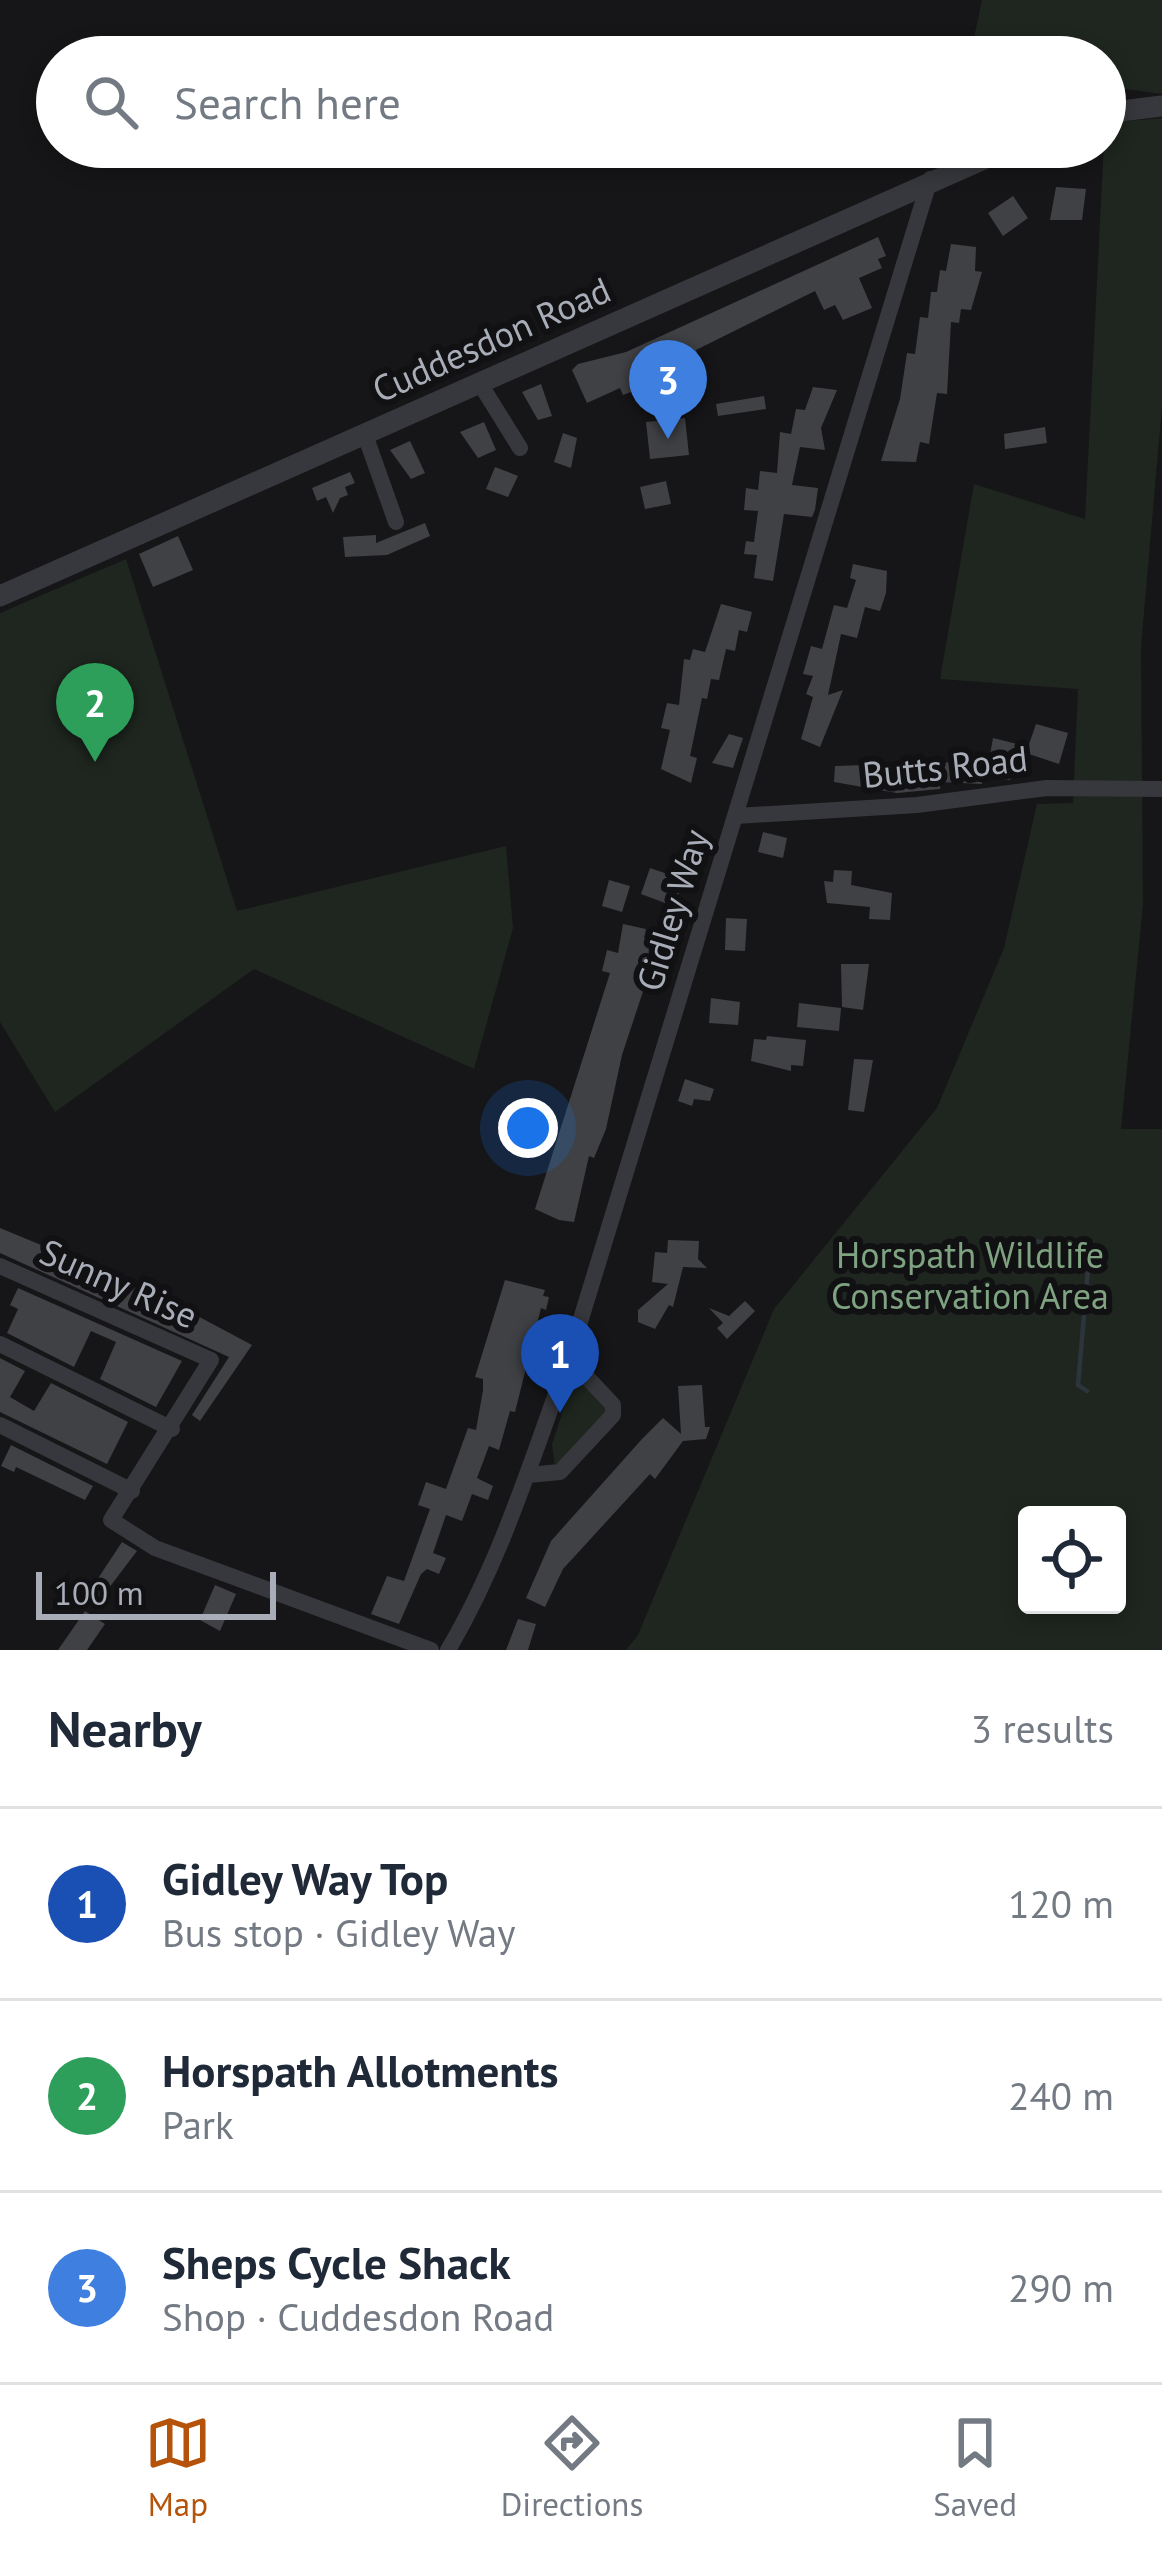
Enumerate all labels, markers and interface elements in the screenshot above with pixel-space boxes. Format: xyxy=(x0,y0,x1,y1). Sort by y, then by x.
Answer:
search box xyxy=(36,36,1126,168)
icon: search xyxy=(78,69,144,135)
text: Search here xyxy=(174,73,401,131)
street label: Cuddesdon Road xyxy=(365,266,617,412)
pin: 3 xyxy=(629,340,707,439)
pin: 2 xyxy=(56,663,134,762)
street label: Butts Road xyxy=(860,734,1030,798)
street label: Gidley Way xyxy=(625,823,719,996)
your location xyxy=(498,1098,558,1158)
street label: Sunny Rise xyxy=(33,1227,205,1339)
park label: Horspath Wildlife Conservation Area xyxy=(831,1231,1109,1319)
pin: 1 xyxy=(521,1314,599,1413)
map controls xyxy=(1018,1506,1126,1614)
button: locate xyxy=(1018,1506,1126,1614)
scale bar xyxy=(36,1566,276,1619)
text: 100 m xyxy=(54,1571,144,1614)
text: Nearby xyxy=(48,1695,202,1761)
text: 3 results xyxy=(971,1703,1114,1754)
text: Gidley Way Top xyxy=(162,1849,448,1907)
text: 1 xyxy=(76,1878,98,1929)
text: 120 m xyxy=(1008,1878,1114,1929)
text: Bus stop · Gidley Way xyxy=(162,1907,515,1958)
text: Horspath Allotments xyxy=(162,2041,559,2099)
text: 2 xyxy=(76,2070,98,2121)
text: 240 m xyxy=(1008,2070,1114,2121)
text: Park xyxy=(162,2099,234,2150)
text: Sheps Cycle Shack xyxy=(162,2233,511,2291)
text: 3 xyxy=(76,2262,98,2313)
text: 290 m xyxy=(1008,2262,1114,2313)
text: Shop · Cuddesdon Road xyxy=(162,2291,554,2342)
tab: Map xyxy=(145,2410,211,2525)
tab: Directions xyxy=(501,2410,643,2525)
tab: Saved xyxy=(933,2410,1017,2525)

